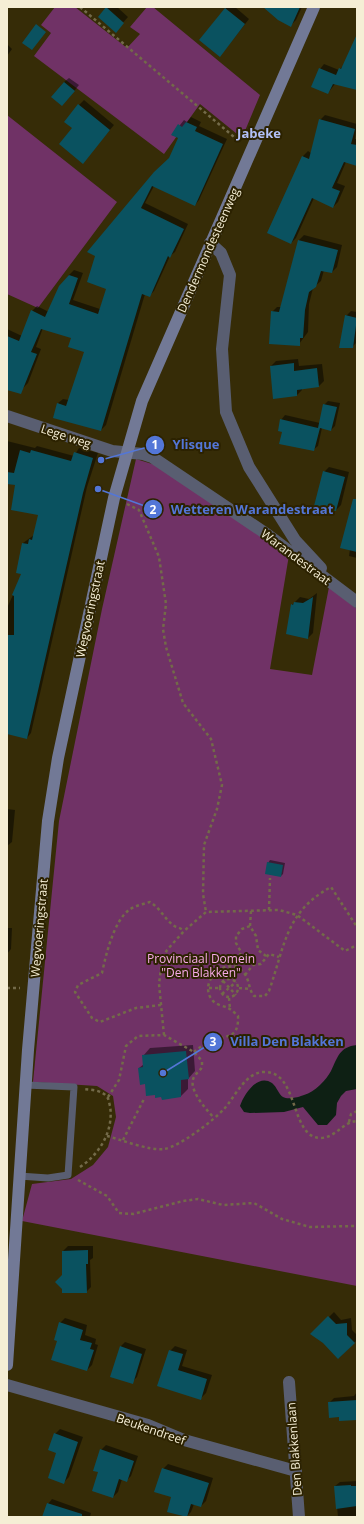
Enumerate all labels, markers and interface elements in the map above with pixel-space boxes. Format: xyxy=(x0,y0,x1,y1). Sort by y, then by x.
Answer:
district label: Jabeke xyxy=(236,124,281,142)
street label: Dendermondesteenweg xyxy=(173,184,243,315)
street label: Lege weg xyxy=(39,420,94,452)
callout: Ylisque xyxy=(145,432,228,457)
text: Ylisque xyxy=(173,435,220,453)
text: 1 xyxy=(152,436,158,453)
callout: Wetteren Warandestraat xyxy=(143,497,341,522)
text: Wetteren Warandestraat xyxy=(171,500,334,518)
text: 2 xyxy=(150,501,157,518)
street label: Warandestraat xyxy=(258,525,334,589)
street label: Wegvoeringstraat xyxy=(71,559,109,659)
street label: Wegvoeringstraat xyxy=(26,878,52,978)
park label: Provinciaal Domein "Den Blakken" xyxy=(147,950,255,981)
callout: Villa Den Blakken xyxy=(203,1029,352,1054)
text: Villa Den Blakken xyxy=(230,1032,344,1050)
text: 3 xyxy=(210,1033,217,1050)
street label: Den Blakkenlaan xyxy=(282,1402,306,1496)
street label: Beukendreef xyxy=(114,1409,189,1449)

